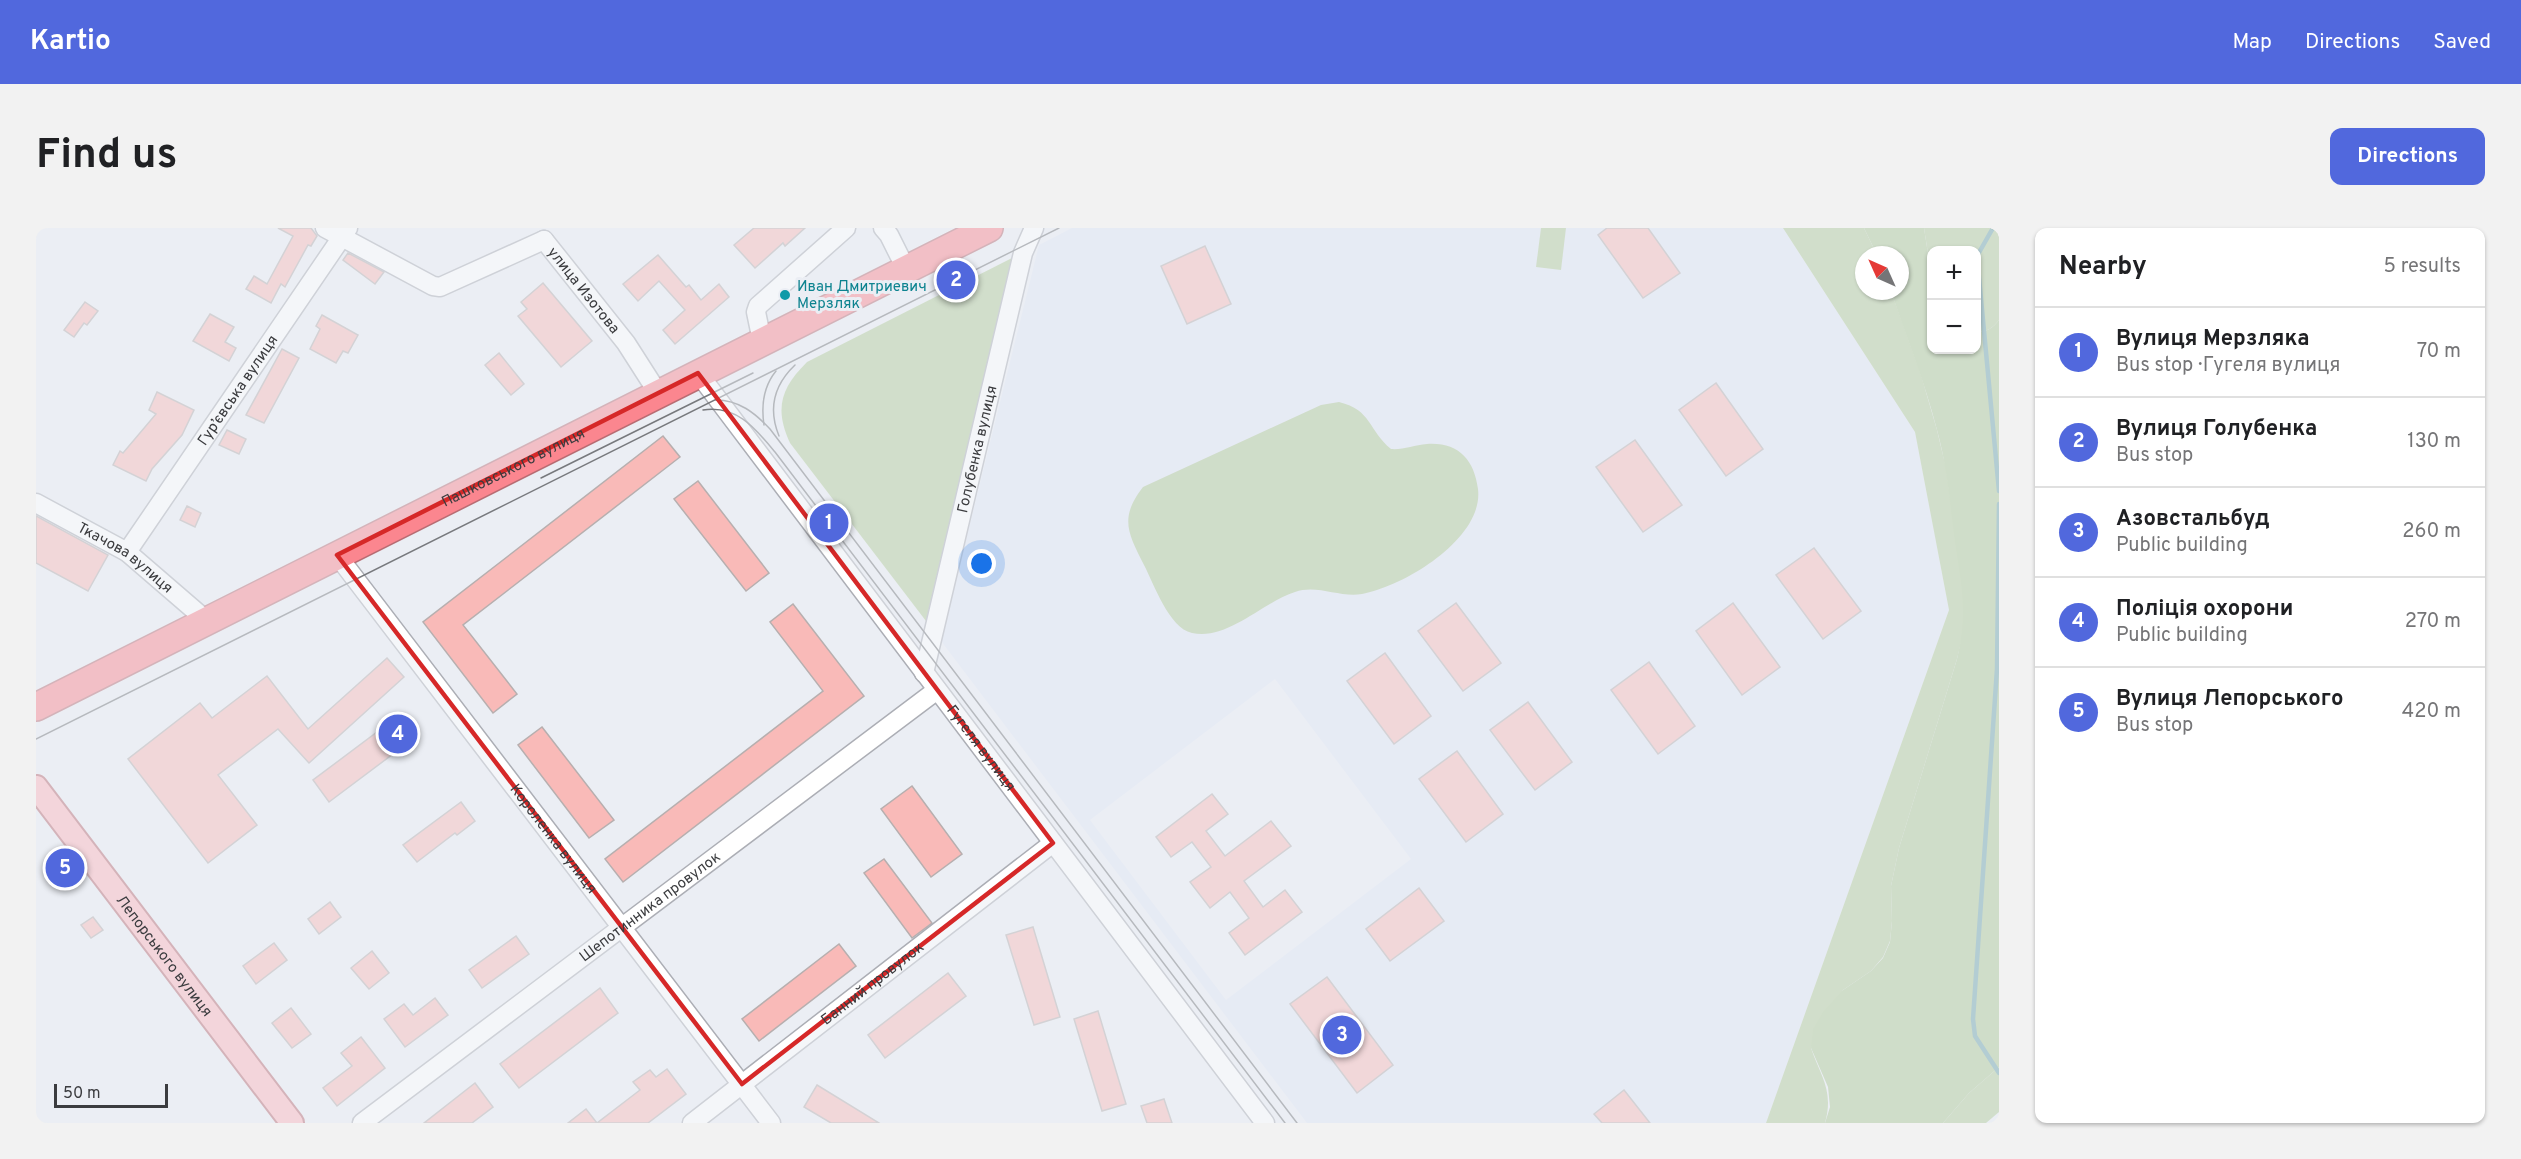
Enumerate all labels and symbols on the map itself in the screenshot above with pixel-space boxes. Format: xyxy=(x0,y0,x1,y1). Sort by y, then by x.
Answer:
street label: улица Изотова xyxy=(542,244,623,338)
north arrow xyxy=(1855,246,1909,300)
pin: 2 xyxy=(936,257,976,302)
place label: Иван Дмитриевич Мерзляк xyxy=(797,278,927,314)
marker: Иван Дмитриевич Мерзляк xyxy=(778,288,792,302)
street label: Гур’євська вулиця xyxy=(194,332,283,450)
street label: Голубенка вулиця xyxy=(954,384,1002,515)
street label: Пашковського вулиця xyxy=(439,425,589,512)
pin: 1 xyxy=(810,500,848,546)
street label: Ткачова вулиця xyxy=(74,519,176,598)
your location xyxy=(967,549,996,578)
street label: Гугеля вулиця xyxy=(942,702,1019,796)
pin: 4 xyxy=(378,712,418,756)
street label: Короленка вулиця xyxy=(505,781,600,898)
pin: 5 xyxy=(45,846,84,890)
street label: Шепотинника провулок xyxy=(576,848,725,967)
street label: Лепорського вулиця xyxy=(111,892,216,1021)
street label: Банний провулок xyxy=(818,939,928,1030)
pin: 3 xyxy=(1322,1012,1362,1058)
scale bar xyxy=(54,1081,168,1108)

